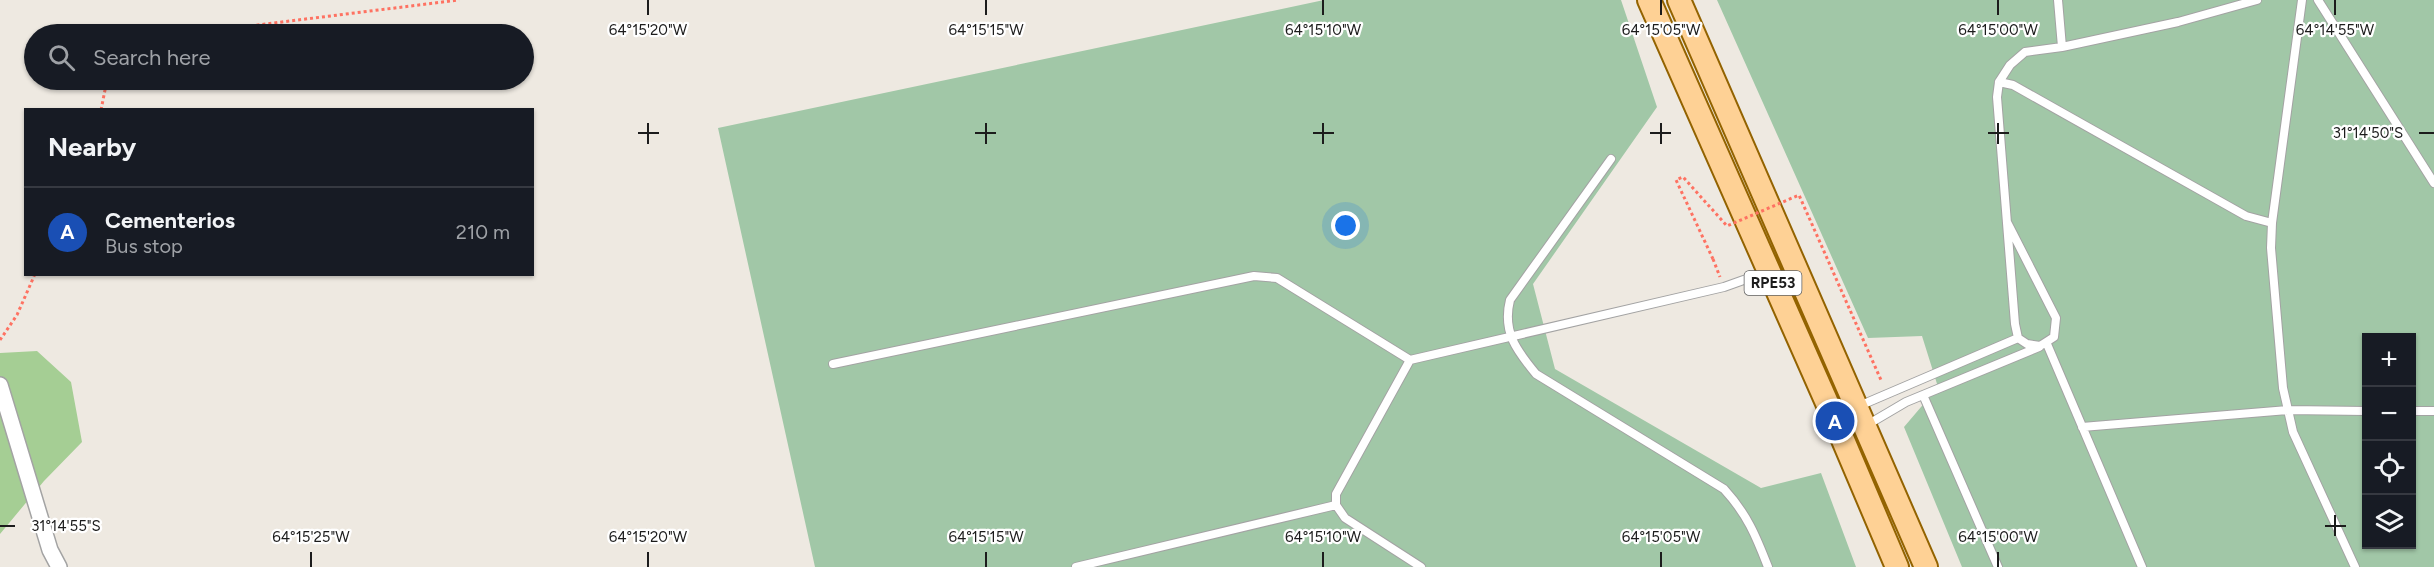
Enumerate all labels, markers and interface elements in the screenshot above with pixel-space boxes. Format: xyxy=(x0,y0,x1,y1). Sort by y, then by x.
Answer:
text: 64°15'20"W xyxy=(609,21,688,39)
text: 64°15'15"W xyxy=(948,21,1024,39)
text: 64°15'10"W xyxy=(1285,21,1362,39)
text: 64°15'05"W xyxy=(1622,21,1701,39)
text: 64°15'00"W xyxy=(1958,21,2038,39)
text: 64°14'55"W xyxy=(2296,21,2375,39)
search box xyxy=(24,24,534,90)
icon: search xyxy=(45,41,78,74)
text: Search here xyxy=(93,44,211,71)
text: 31°14'50"S xyxy=(2333,124,2403,142)
text: Nearby xyxy=(48,131,136,163)
text: Cementerios xyxy=(105,207,235,234)
your location xyxy=(1331,211,1360,240)
text: A xyxy=(60,220,75,244)
text: 210 m xyxy=(456,220,510,244)
text: Bus stop xyxy=(105,234,183,258)
road number: RPE53 xyxy=(1744,271,1802,295)
map controls xyxy=(2362,333,2416,549)
button: + xyxy=(2362,333,2416,387)
button: − xyxy=(2362,387,2416,441)
pin: A xyxy=(1816,398,1854,444)
button: locate xyxy=(2362,441,2416,495)
button: layers xyxy=(2362,495,2416,549)
text: 31°14'55"S xyxy=(31,517,101,535)
text: 64°15'25"W xyxy=(272,528,350,546)
text: 64°15'20"W xyxy=(609,528,688,546)
text: 64°15'15"W xyxy=(948,528,1024,546)
text: 64°15'10"W xyxy=(1285,528,1362,546)
text: 64°15'05"W xyxy=(1622,528,1701,546)
text: 64°15'00"W xyxy=(1958,528,2038,546)

